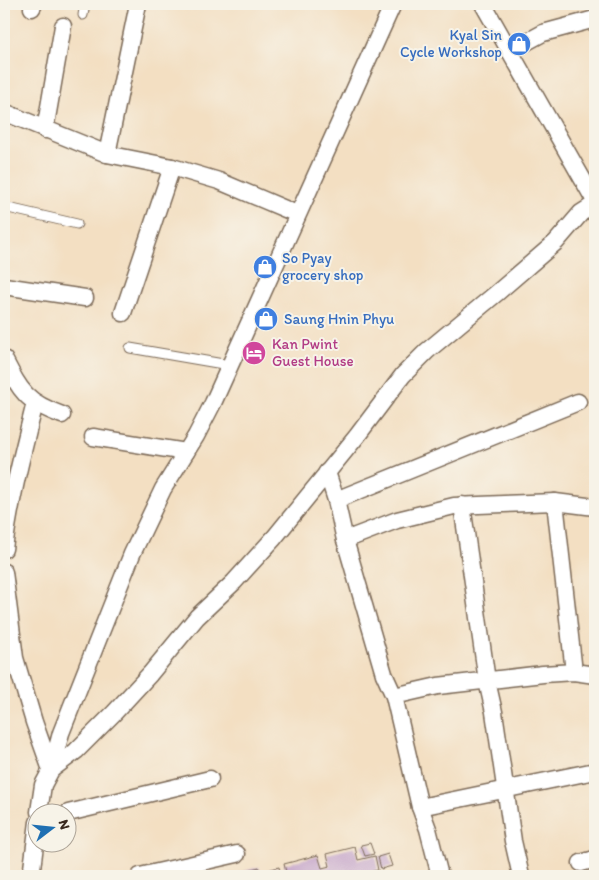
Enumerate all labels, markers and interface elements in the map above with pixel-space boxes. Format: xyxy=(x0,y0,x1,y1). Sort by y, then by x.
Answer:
place label: Kyal Sin Cycle Workshop xyxy=(400,26,502,61)
shop icon: Kyal Sin Cycle Workshop xyxy=(506,31,532,57)
place label: So Pyay grocery shop xyxy=(282,249,363,284)
shop icon: So Pyay grocery shop xyxy=(252,254,278,280)
shop icon: Saung Hnin Phyu xyxy=(253,306,279,332)
place label: Saung Hnin Phyu xyxy=(284,310,394,328)
place label: Kan Pwint Guest House xyxy=(272,335,354,370)
hotel icon: Kan Pwint Guest House xyxy=(241,340,267,366)
north arrow xyxy=(28,802,78,852)
text: N xyxy=(55,818,73,831)

